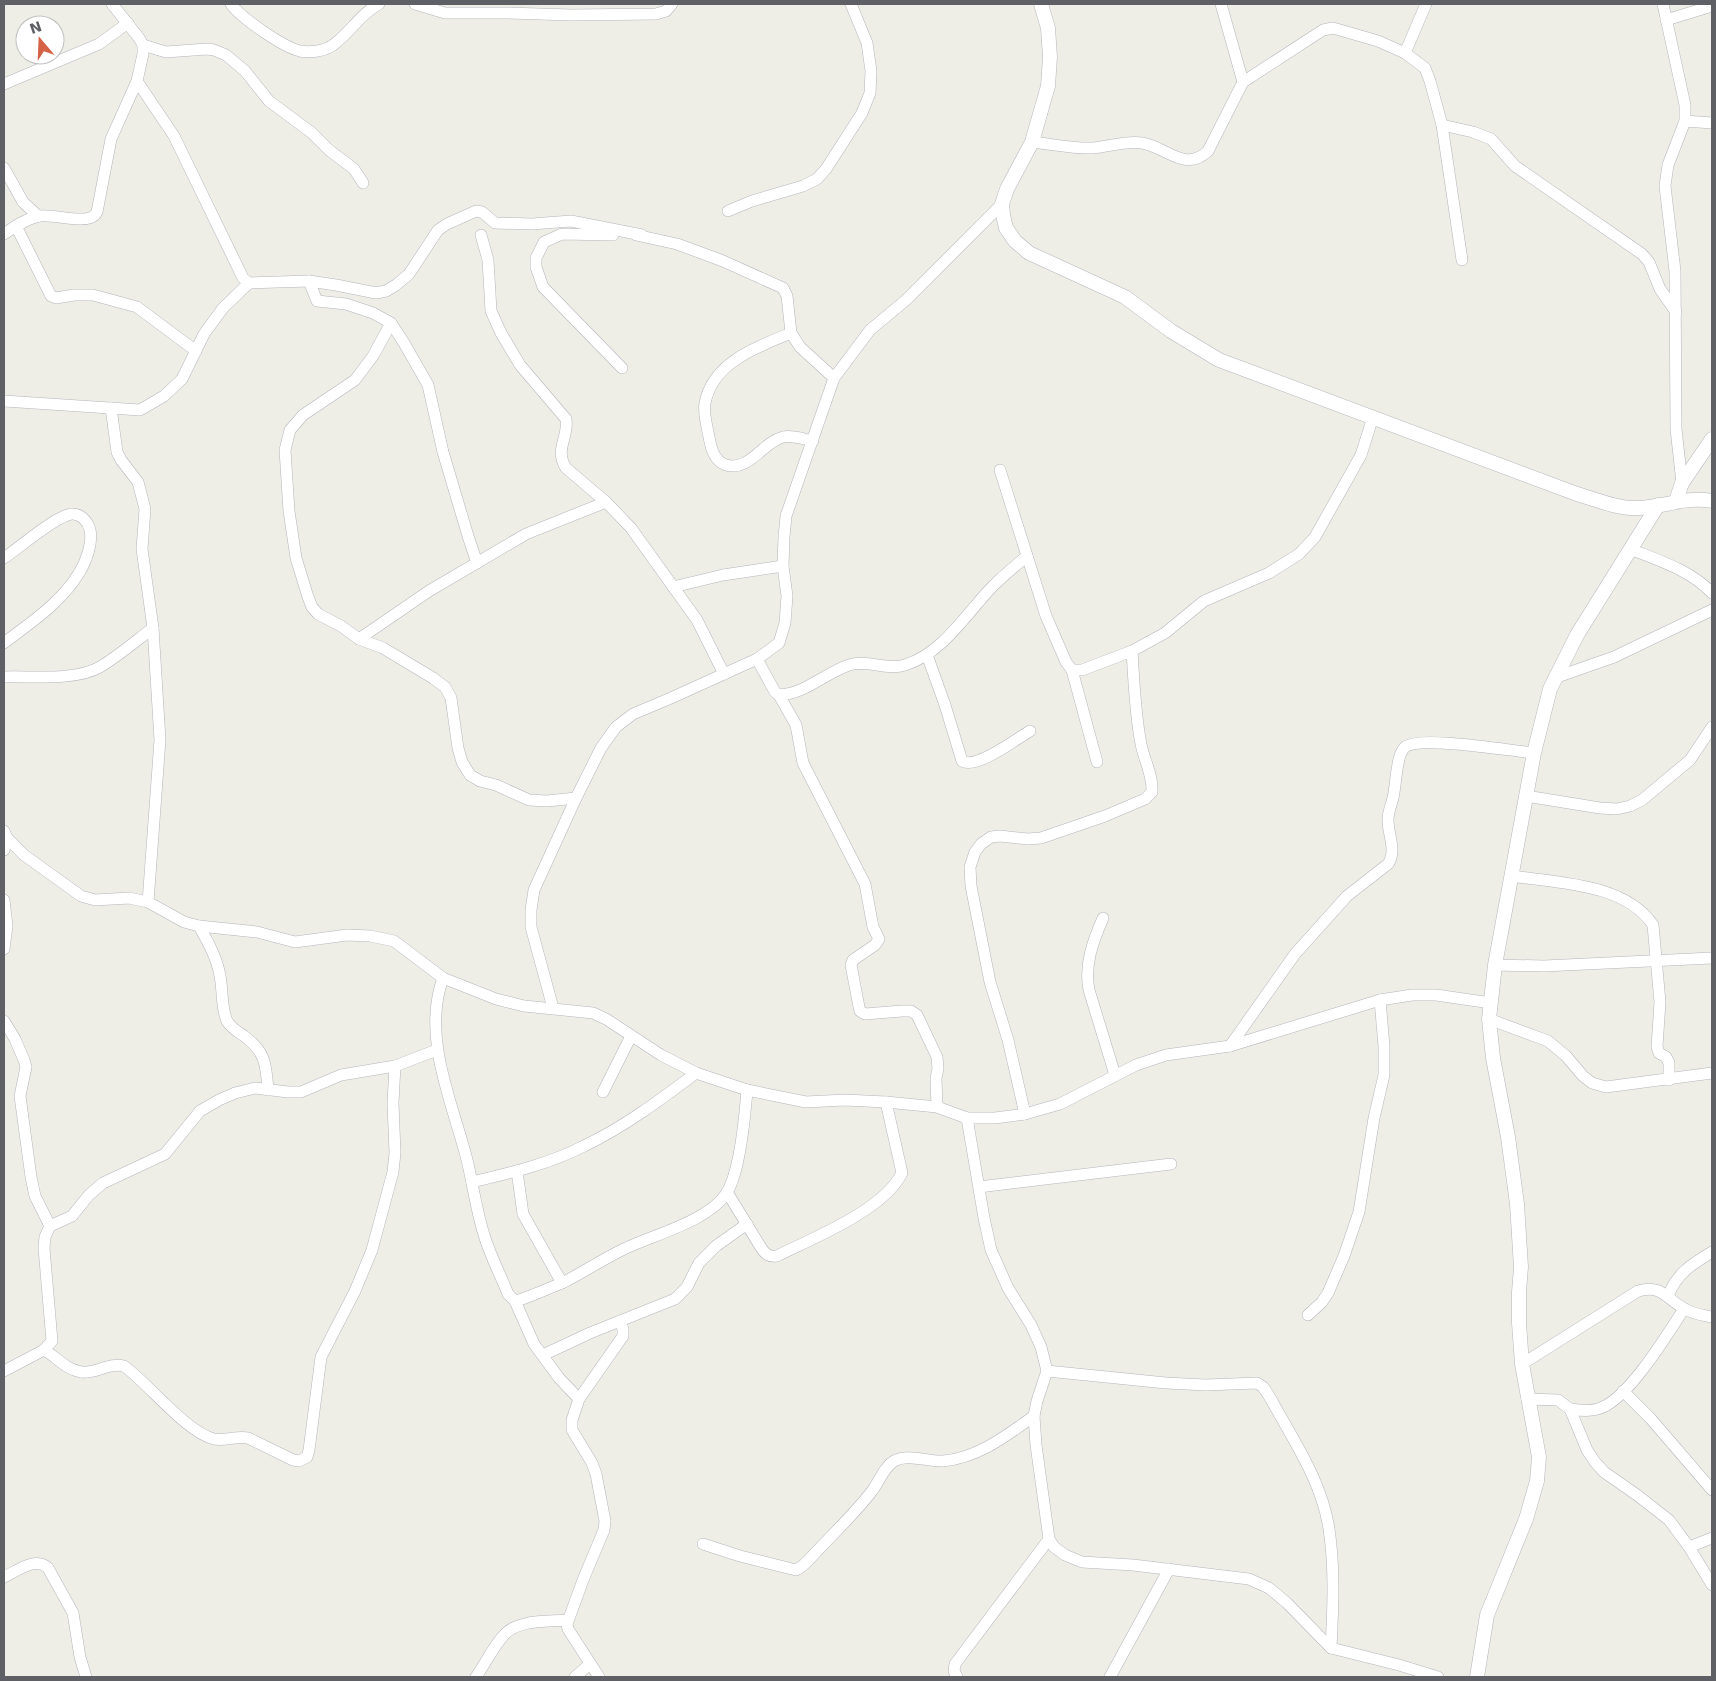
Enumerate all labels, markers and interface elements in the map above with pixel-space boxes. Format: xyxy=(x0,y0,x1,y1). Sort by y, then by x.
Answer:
north arrow xyxy=(15,15,65,65)
text: N xyxy=(28,18,44,37)

